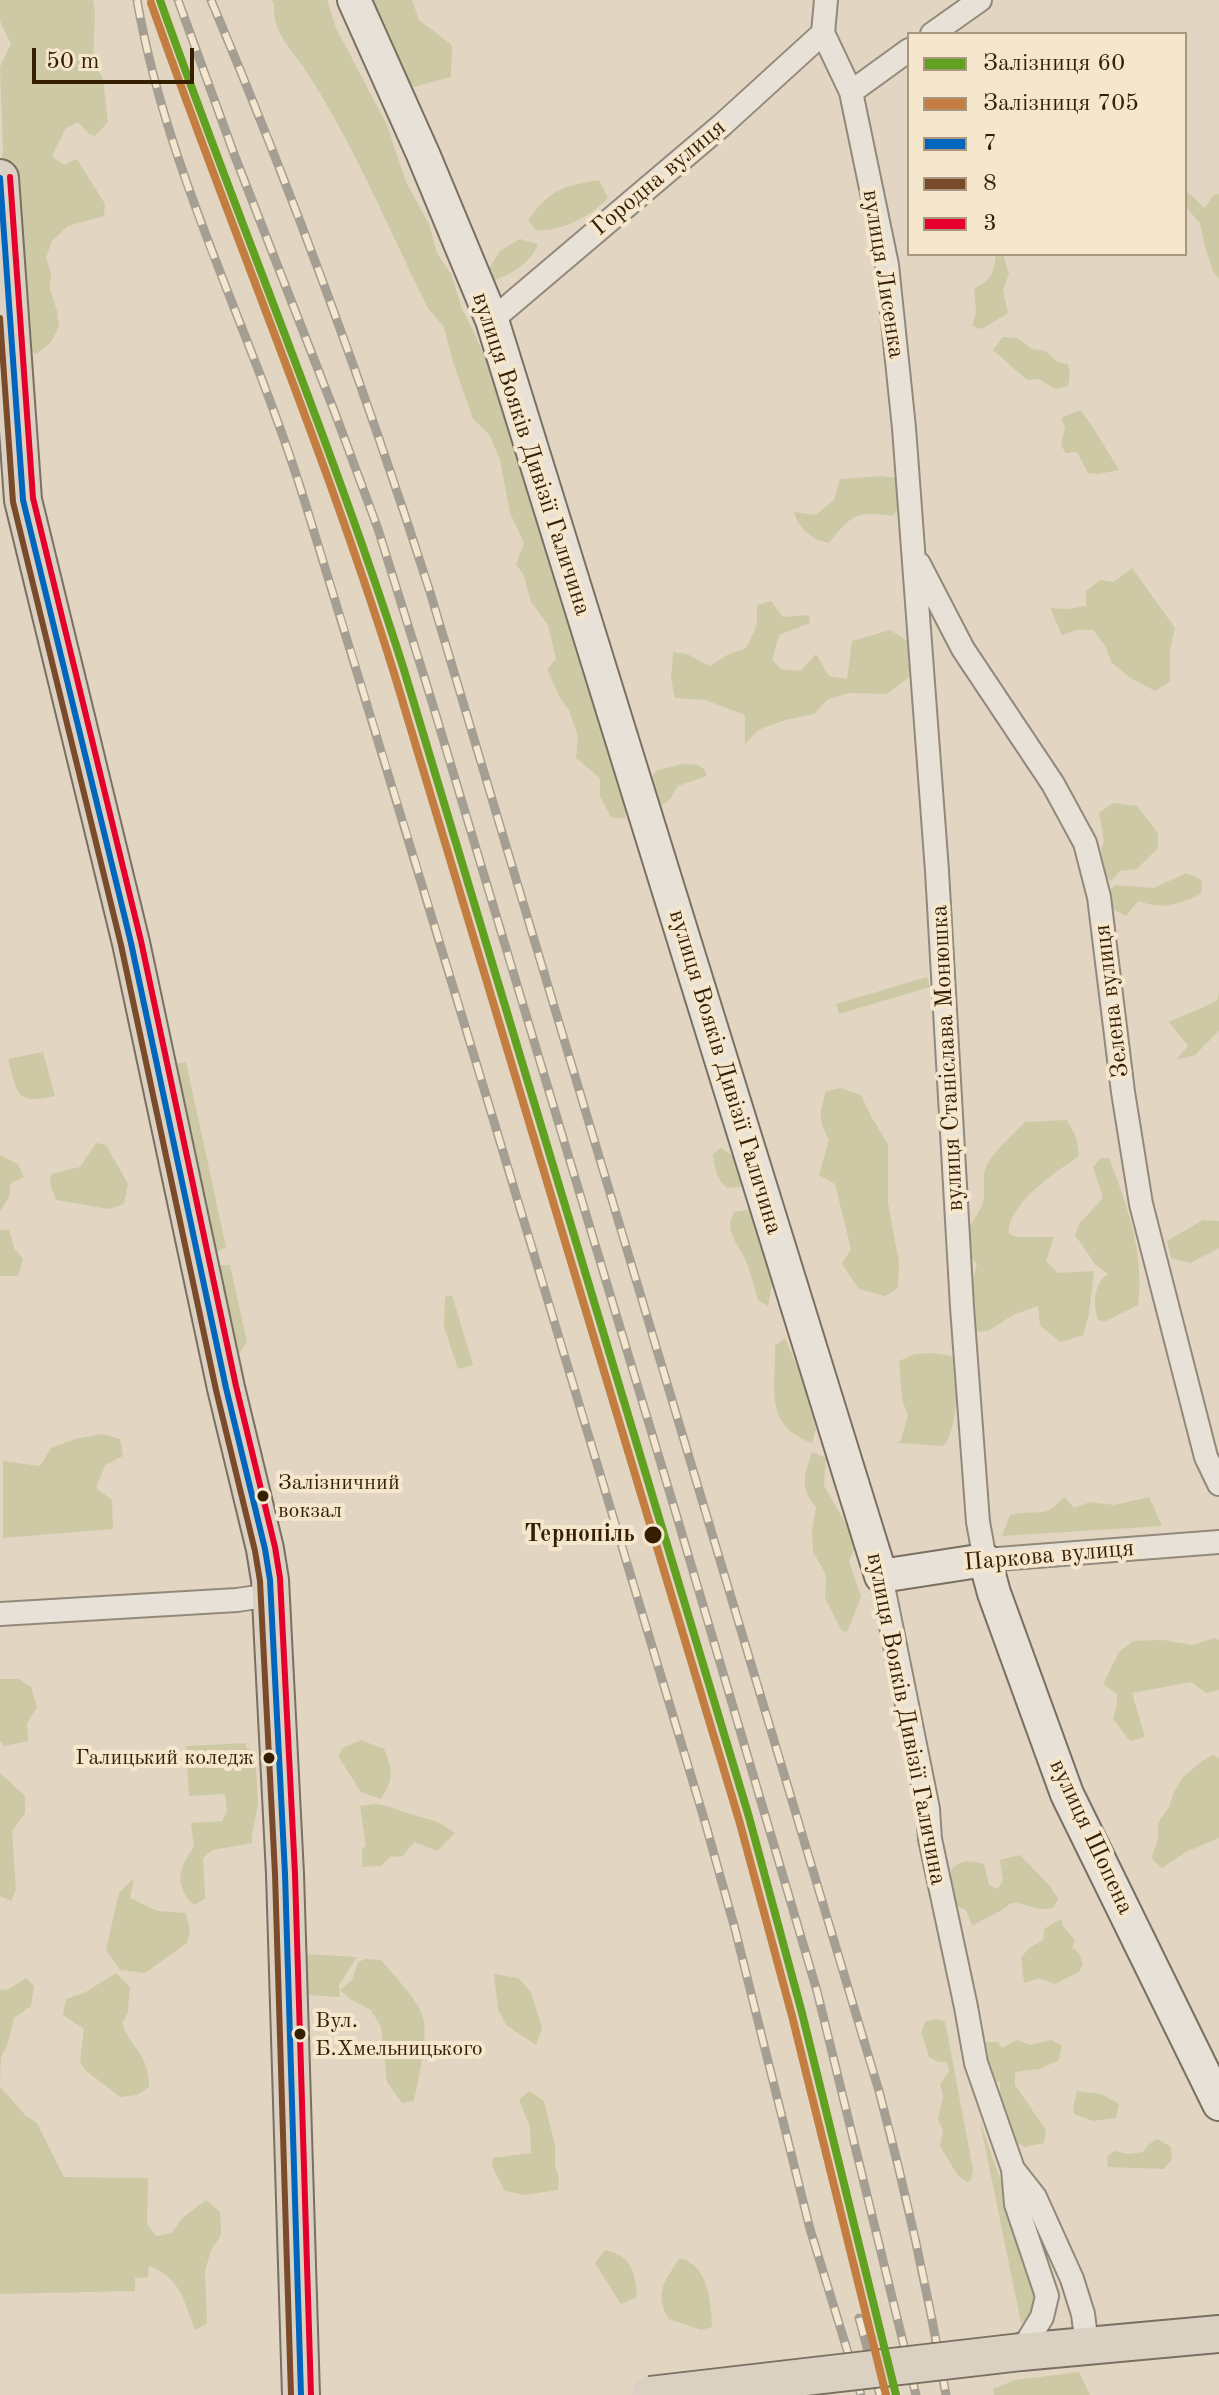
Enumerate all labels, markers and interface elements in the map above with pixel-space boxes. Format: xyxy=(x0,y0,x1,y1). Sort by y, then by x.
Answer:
scale bar xyxy=(36,32,198,82)
legend xyxy=(907,32,1187,256)
text: 50 m xyxy=(46,50,100,74)
text: Залізниця 60 xyxy=(983,52,1125,76)
text: Залізниця 705 xyxy=(983,92,1139,116)
street label: Городна вулиця xyxy=(586,113,732,243)
text: 7 xyxy=(983,132,997,156)
text: 8 xyxy=(983,172,997,196)
street label: вулиця Лисенка xyxy=(855,188,911,360)
text: 3 xyxy=(983,212,997,236)
street label: вулиця Вояків Дивізії Галичина xyxy=(465,289,597,619)
street label: вулиця Станіслава Монюшка xyxy=(926,904,970,1212)
street label: вулиця Вояків Дивізії Галичина xyxy=(662,906,788,1238)
street label: Зелена вулиця xyxy=(1088,923,1136,1079)
place label: Залізничний вокзал xyxy=(278,1470,400,1522)
marker: Залізничний вокзал xyxy=(255,1488,271,1504)
place label: Тернопіль xyxy=(524,1521,635,1549)
marker: Тернопіль xyxy=(642,1524,664,1546)
street label: Паркова вулиця xyxy=(963,1534,1135,1578)
street label: вулиця Вояків Дивізії Галичина xyxy=(860,1550,952,1888)
place label: Галицький коледж xyxy=(75,1745,254,1771)
marker: Галицький коледж xyxy=(261,1750,277,1766)
street label: вулиця Шопена xyxy=(1042,1755,1140,1919)
place label: Вул. Б.Хмельницького xyxy=(315,2008,483,2060)
marker: Вул. Б.Хмельницького xyxy=(292,2026,308,2042)

